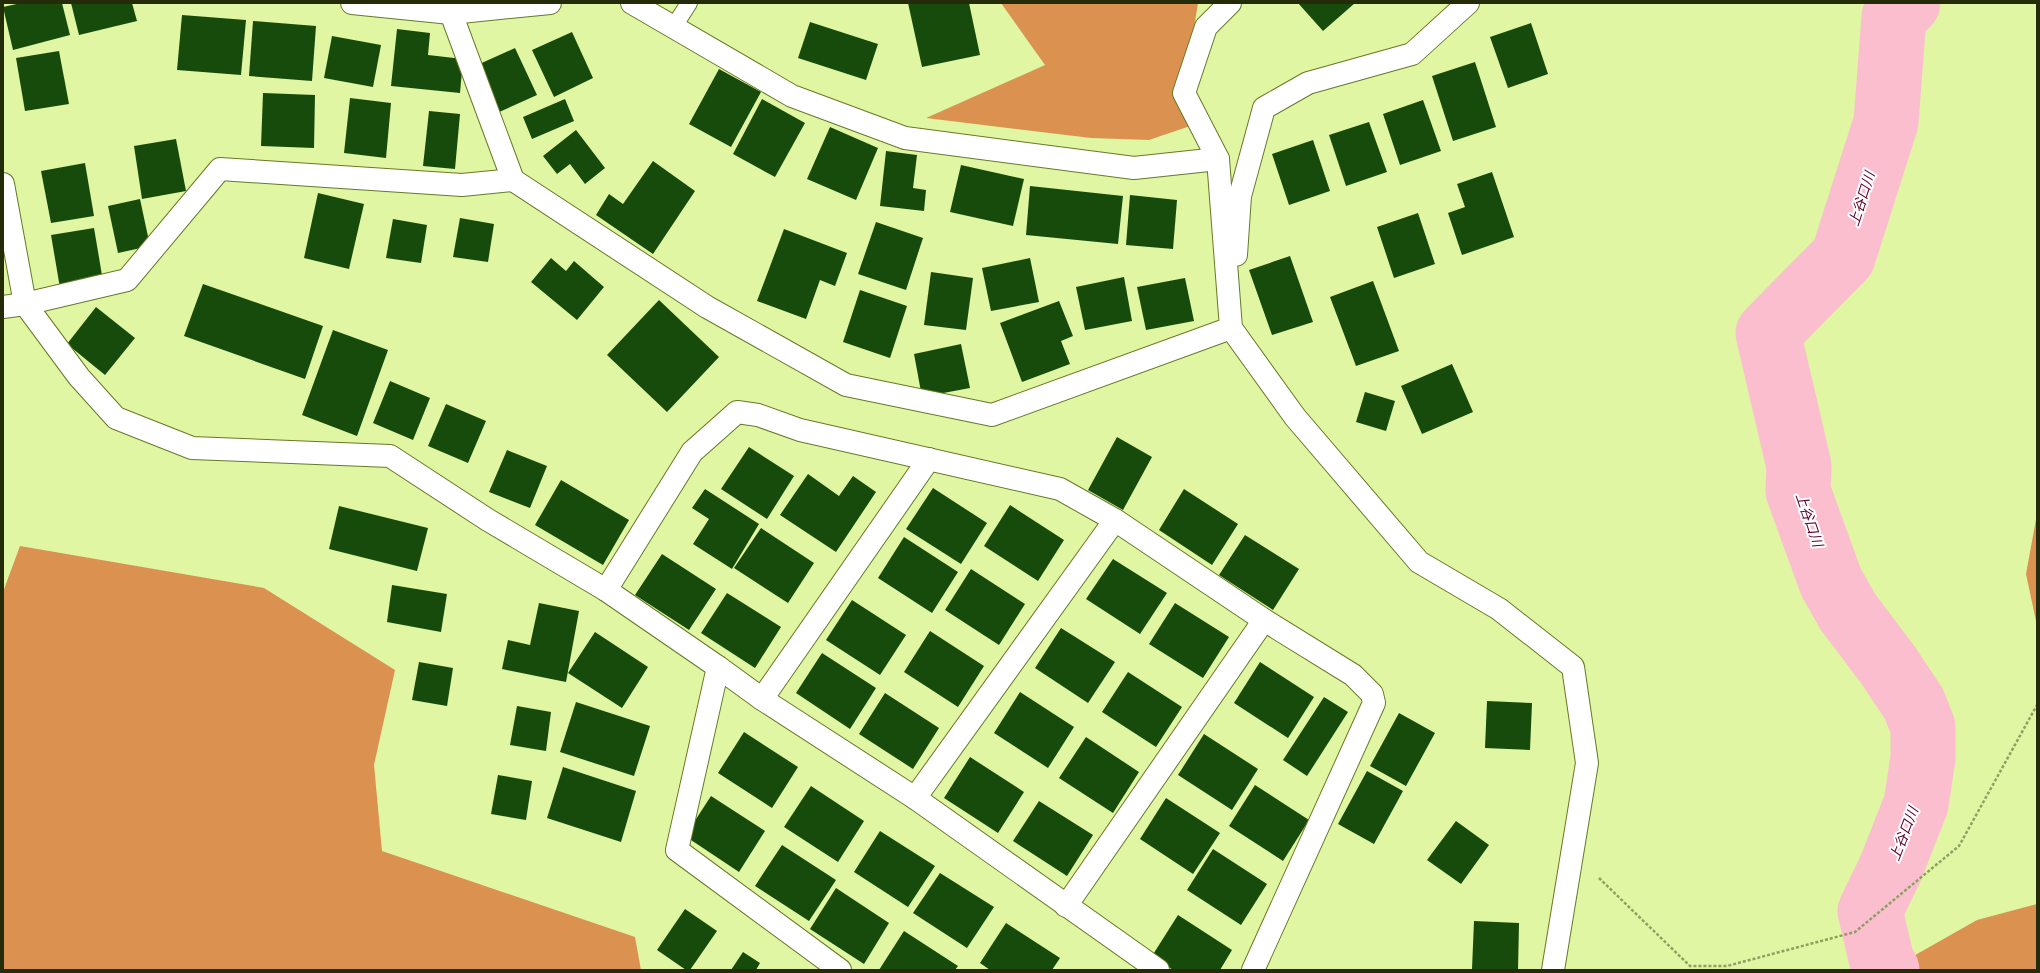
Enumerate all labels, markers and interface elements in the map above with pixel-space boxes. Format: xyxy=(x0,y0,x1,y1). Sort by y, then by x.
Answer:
water label: 上谷口川 xyxy=(1845,168,1879,228)
water label: 上谷口川 xyxy=(1792,491,1827,551)
water label: 上谷口川 xyxy=(1886,803,1923,863)

